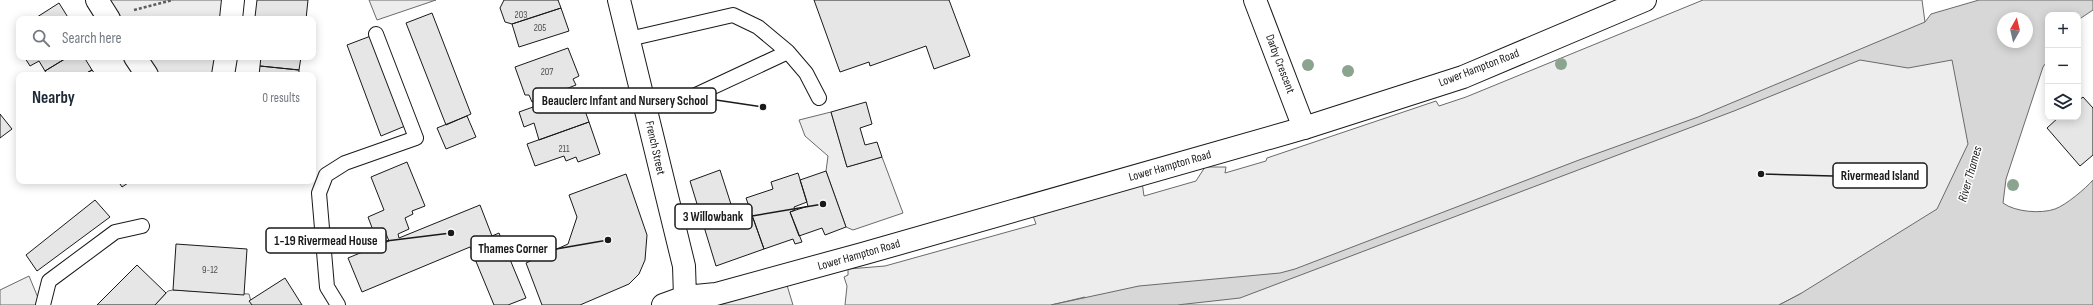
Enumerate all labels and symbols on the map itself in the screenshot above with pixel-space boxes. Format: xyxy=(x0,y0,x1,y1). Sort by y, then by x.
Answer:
house number: 203 xyxy=(515,9,527,21)
north arrow xyxy=(1997,12,2033,48)
house number: 205 xyxy=(534,22,546,34)
street label: Darby Crescent xyxy=(1262,32,1298,96)
street label: Lower Hampton Road xyxy=(1437,46,1521,90)
house number: 207 xyxy=(541,66,553,78)
callout: Beauclerc Infant and Nursery School xyxy=(533,88,716,113)
text: Beauclerc Infant and Nursery School xyxy=(542,93,709,109)
street label: French Street xyxy=(642,120,669,177)
house number: 211 xyxy=(558,143,570,155)
water label: River Thames xyxy=(1954,144,1986,204)
street label: Lower Hampton Road xyxy=(1127,147,1213,185)
callout: Rivermead Island xyxy=(1833,163,1927,188)
text: Rivermead Island xyxy=(1841,168,1920,184)
callout: 3 Willowbank xyxy=(675,204,752,229)
text: 3 Willowbank xyxy=(683,209,744,225)
callout: 1-19 Rivermead House xyxy=(266,228,386,253)
text: 1-19 Rivermead House xyxy=(274,233,378,249)
callout: Thames Corner xyxy=(471,236,556,261)
street label: Lower Hampton Road xyxy=(816,236,902,274)
text: Thames Corner xyxy=(478,241,548,257)
house number: 9-12 xyxy=(202,264,218,276)

